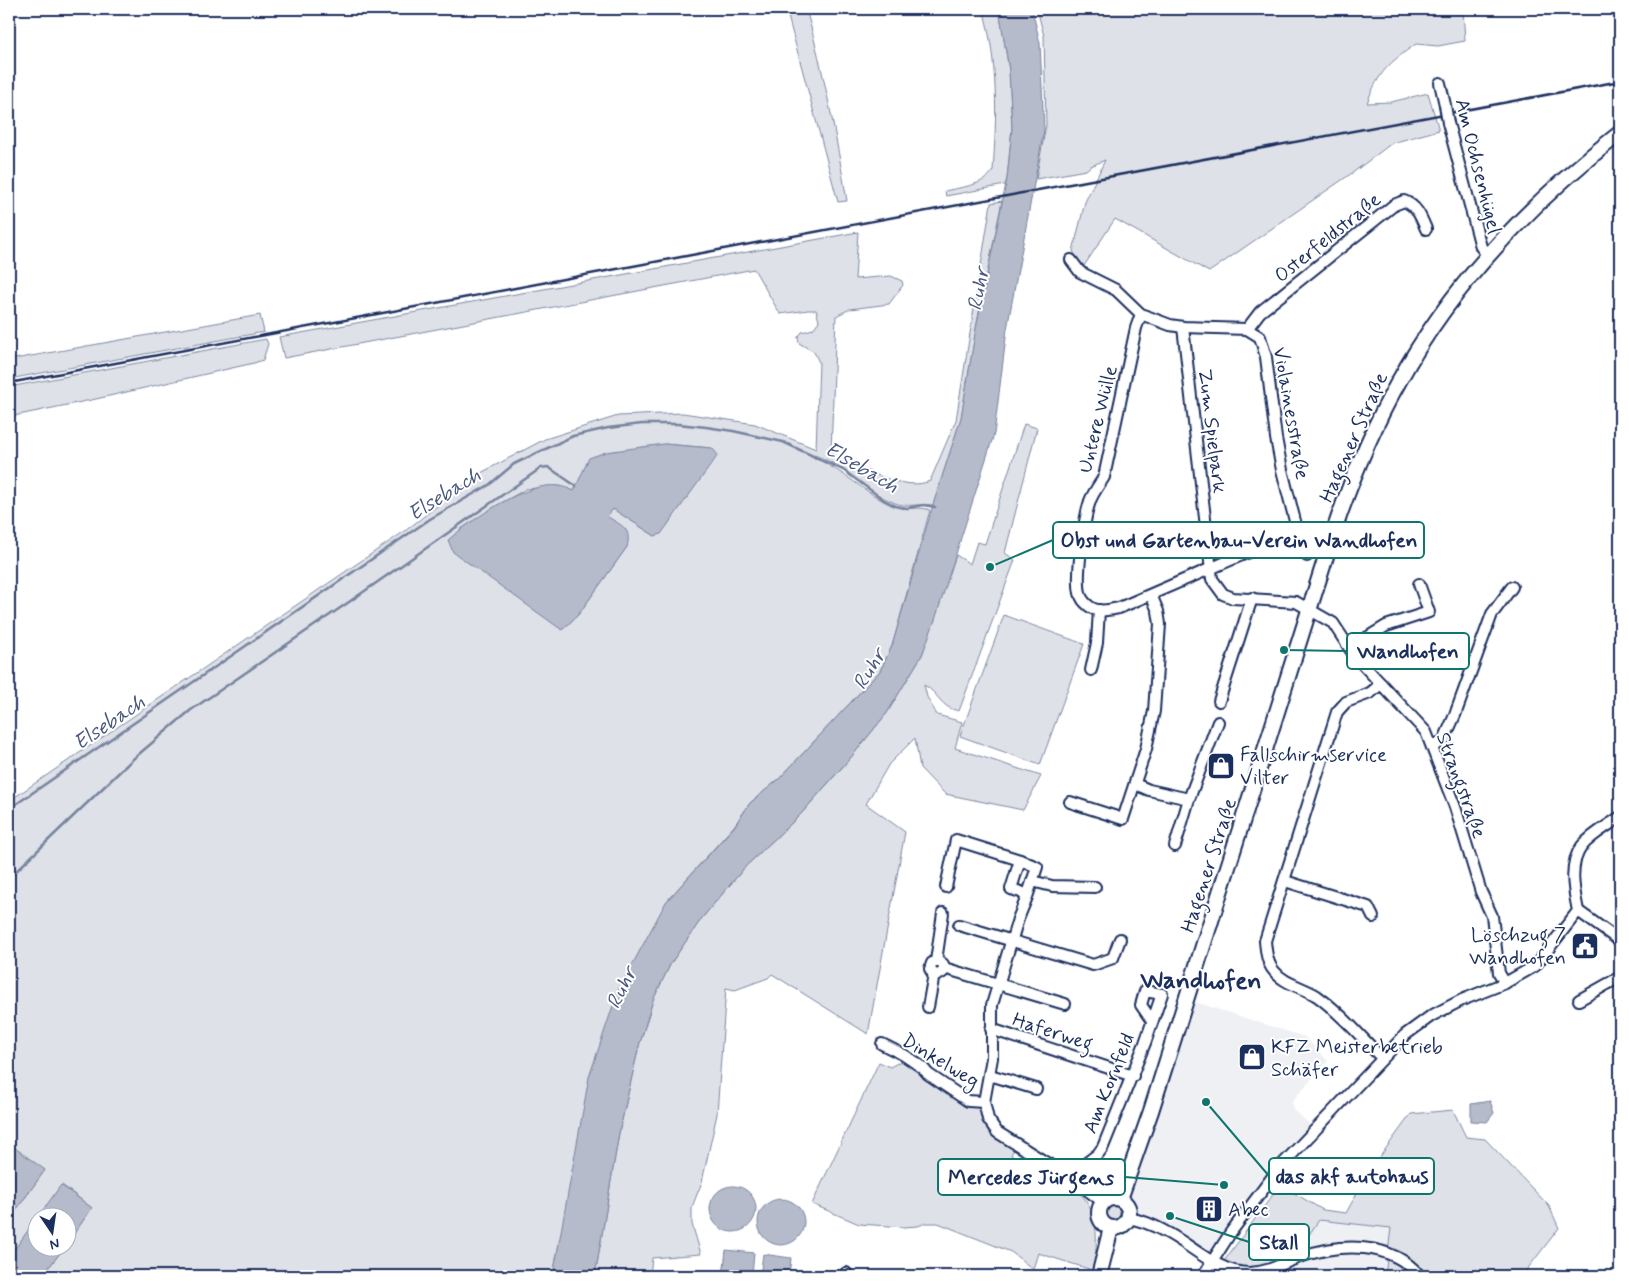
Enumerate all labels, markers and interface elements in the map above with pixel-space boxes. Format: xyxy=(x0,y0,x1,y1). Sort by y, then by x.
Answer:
street label: Am Ochsenhügel xyxy=(1448,96,1507,237)
street label: Osterfeldstraße xyxy=(1269,187,1387,290)
water label: Ruhr xyxy=(961,262,997,313)
street label: Violainesstraße xyxy=(1266,345,1315,482)
street label: Untere Wülle xyxy=(1072,363,1125,476)
street label: Zum Spielpark xyxy=(1190,367,1233,495)
street label: Hagener Straße xyxy=(1314,368,1397,508)
water label: Elsebach xyxy=(819,436,904,500)
water label: Elsebach xyxy=(403,461,487,528)
callout: Obst und Gartenbau-Verein Wandhofen xyxy=(1053,522,1424,558)
text: Obst und Gartenbau-Verein Wandhofen xyxy=(1061,527,1417,555)
callout: Wandhofen xyxy=(1347,633,1469,669)
text: Wandhofen xyxy=(1356,638,1459,666)
water label: Ruhr xyxy=(847,641,895,695)
water label: Elsebach xyxy=(68,688,151,757)
street label: Strangstraße xyxy=(1427,729,1492,843)
place label: Fallschirmservice Vilter xyxy=(1240,742,1387,792)
shop icon: Fallschirmservice Vilter xyxy=(1206,751,1236,781)
street label: Hagener Straße xyxy=(1175,795,1246,937)
place label: Löschzug 7 Wandhofen xyxy=(1469,922,1566,972)
public building icon: Löschzug 7 Wandhofen xyxy=(1570,931,1600,961)
water label: Ruhr xyxy=(600,960,645,1014)
district label: Wandhofen xyxy=(1139,965,1262,998)
street label: Haferweg xyxy=(1008,1007,1096,1060)
street label: Dinkelweg xyxy=(896,1028,984,1096)
street label: Am Kornfeld xyxy=(1077,1029,1142,1138)
place label: KFZ Meisterbetrieb Schäfer xyxy=(1271,1034,1443,1084)
shop icon: KFZ Meisterbetrieb Schäfer xyxy=(1237,1042,1267,1072)
callout: das akf autohaus xyxy=(1269,1158,1434,1194)
callout: Mercedes Jürgens xyxy=(938,1159,1125,1195)
text: das akf autohaus xyxy=(1275,1163,1429,1191)
text: Mercedes Jürgens xyxy=(948,1164,1115,1194)
building icon: Abec xyxy=(1194,1194,1224,1224)
place label: Abec xyxy=(1228,1197,1269,1224)
north arrow xyxy=(28,1208,78,1258)
callout: Stall xyxy=(1249,1224,1309,1260)
text: Stall xyxy=(1259,1229,1299,1257)
text: N xyxy=(48,1234,61,1254)

